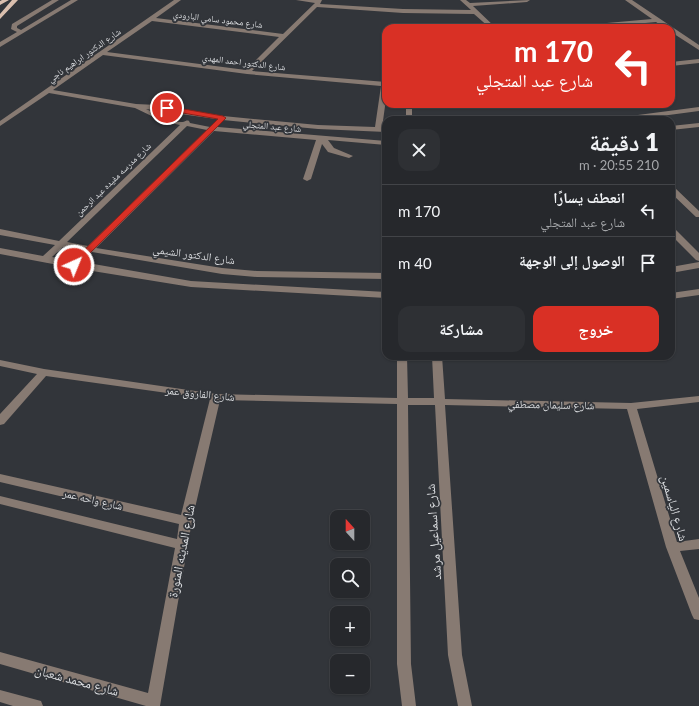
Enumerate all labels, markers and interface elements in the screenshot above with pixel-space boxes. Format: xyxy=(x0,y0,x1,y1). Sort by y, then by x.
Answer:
street label: شارع محمود سامي البارودي xyxy=(172,8,263,32)
street label: شارع الدكتور ابراهيم ناجي xyxy=(45,26,124,86)
text: 170 m xyxy=(514,34,593,68)
icon: left xyxy=(607,40,659,92)
street label: شارع الدكتور احمد المهدي xyxy=(201,51,286,75)
text: شارع عبد المتجلي xyxy=(476,69,593,91)
pin xyxy=(150,91,184,125)
icon: arrive xyxy=(156,97,178,119)
street label: شارع عبد المتجلي xyxy=(242,118,302,136)
text: 1 دقيقة xyxy=(589,127,659,156)
button: close xyxy=(398,129,440,171)
street label: شارع مدرسه مفيده عبد الرحمن xyxy=(73,140,154,219)
text: 210 m · 20:55 xyxy=(579,157,659,173)
text: انعطف يسارًا xyxy=(553,188,625,206)
icon: left xyxy=(637,200,659,222)
text: 170 m xyxy=(398,202,440,220)
text: شارع عبد المتجلي xyxy=(540,214,625,230)
street label: شارع الدكتور الشيمي xyxy=(152,242,236,269)
position arrow xyxy=(53,244,95,286)
text: الوصول إلى الوجهة xyxy=(519,251,625,269)
icon: arrive xyxy=(637,252,659,274)
text: 40 m xyxy=(398,254,432,272)
button: مشاركة xyxy=(398,306,525,352)
button: خروج xyxy=(533,306,659,352)
street label: شارع الفاروق عمر xyxy=(164,383,235,404)
street label: شارع سليمان مصطفي xyxy=(508,397,594,414)
street label: شارع الياسمين xyxy=(656,473,692,543)
street label: شارع اسماعيل مرشد xyxy=(422,483,446,581)
street label: شارع واحه عمر xyxy=(61,486,124,513)
street label: شارع المدينه المنورة xyxy=(164,503,200,599)
north arrow xyxy=(330,510,370,550)
map controls xyxy=(330,510,370,694)
button: search xyxy=(330,558,370,598)
button: + xyxy=(330,606,370,646)
button: − xyxy=(330,654,370,694)
street label: شارع محمد شعبان xyxy=(33,661,121,701)

